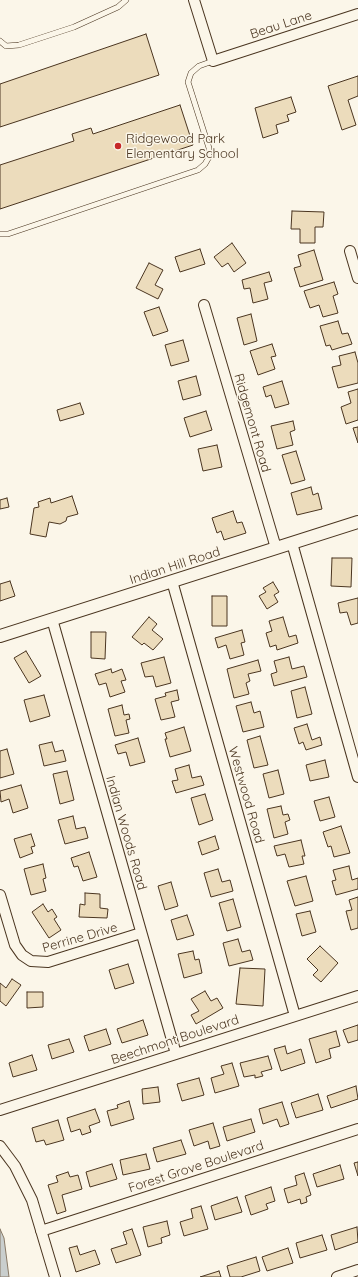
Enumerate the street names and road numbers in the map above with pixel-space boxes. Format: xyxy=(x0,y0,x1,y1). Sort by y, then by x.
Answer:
street label: Beau Lane xyxy=(248,8,314,42)
street label: Ridgemont Road xyxy=(230,372,274,474)
street label: Indian Hill Road xyxy=(128,544,222,588)
street label: Westwood Road xyxy=(225,745,267,845)
street label: Indian Woods Road xyxy=(102,774,150,892)
street label: Perrine Drive xyxy=(41,920,119,956)
street label: Beechmont Boulevard xyxy=(109,1012,241,1068)
street label: Forest Grove Boulevard xyxy=(126,1138,266,1196)

